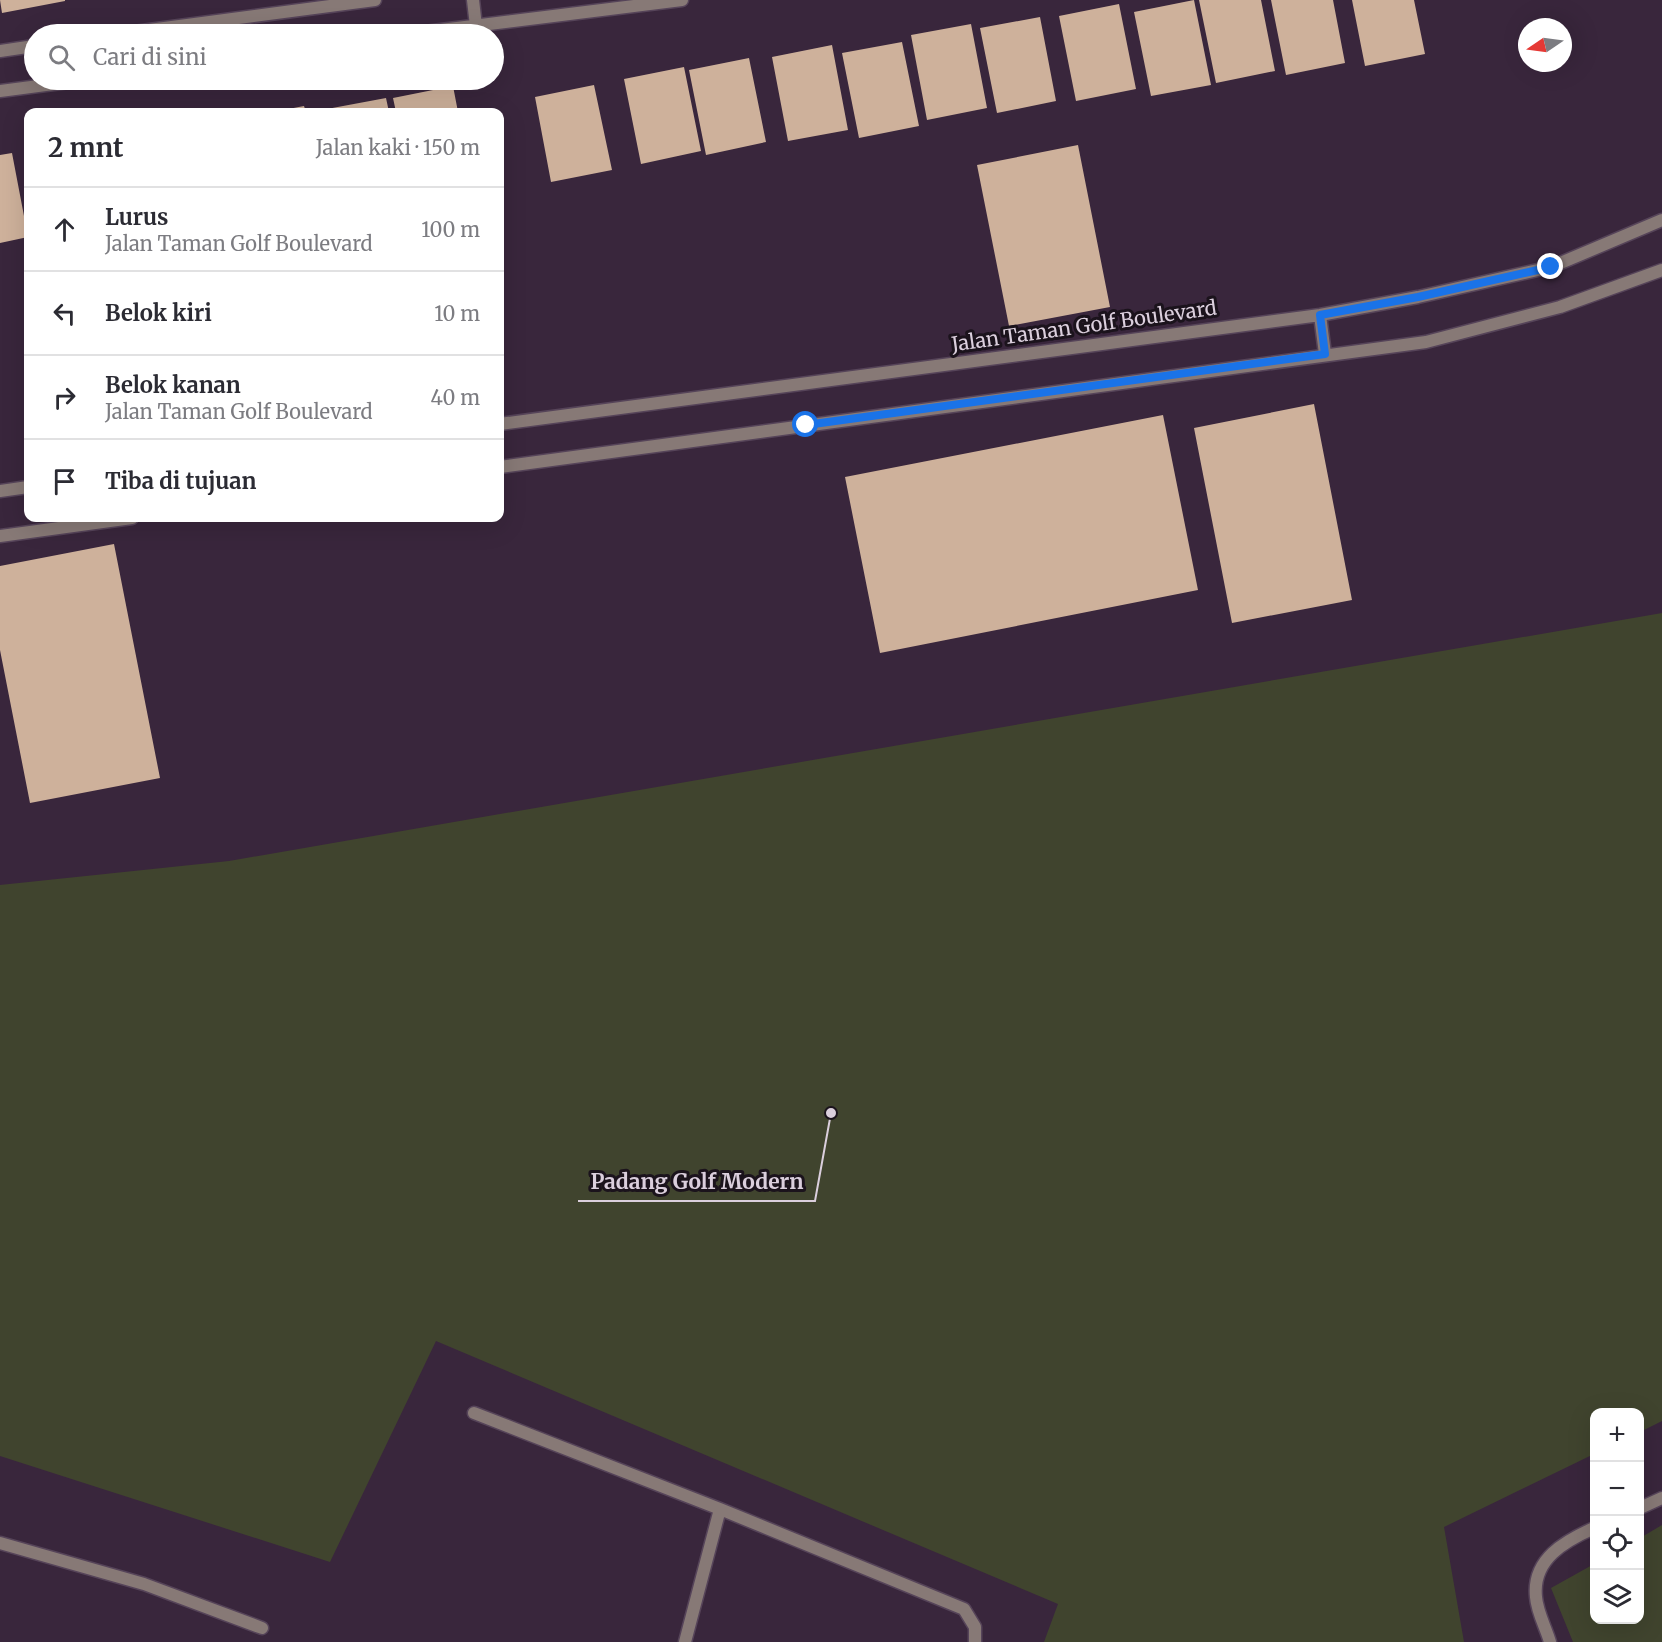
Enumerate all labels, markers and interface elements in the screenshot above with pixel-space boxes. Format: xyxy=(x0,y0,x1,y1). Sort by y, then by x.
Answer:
north arrow xyxy=(1518,18,1572,72)
search box xyxy=(24,24,504,90)
icon: search xyxy=(45,41,78,74)
text: Cari di sini xyxy=(93,43,207,71)
text: 2 mnt xyxy=(48,131,123,164)
text: Jalan kaki · 150 m xyxy=(316,135,480,160)
text: Lurus xyxy=(105,203,168,231)
icon: ahead xyxy=(48,213,81,246)
text: 100 m xyxy=(421,217,480,242)
text: Jalan Taman Golf Boulevard xyxy=(105,231,373,256)
route end xyxy=(1537,253,1563,279)
street label: Jalan Taman Golf Boulevard xyxy=(949,295,1218,357)
icon: left xyxy=(48,297,81,330)
text: Belok kiri xyxy=(105,299,212,327)
text: 10 m xyxy=(434,301,480,326)
text: Belok kanan xyxy=(105,371,241,399)
icon: right xyxy=(48,381,81,414)
text: 40 m xyxy=(430,385,480,410)
text: Jalan Taman Golf Boulevard xyxy=(105,399,373,424)
route start xyxy=(792,411,818,437)
icon: arrive xyxy=(48,465,81,498)
text: Tiba di tujuan xyxy=(105,467,256,495)
callout: Padang Golf Modern xyxy=(578,1162,815,1201)
text: Padang Golf Modern xyxy=(590,1168,804,1195)
map controls xyxy=(1590,1408,1644,1624)
button: + xyxy=(1590,1408,1644,1462)
button: − xyxy=(1590,1462,1644,1516)
button: locate xyxy=(1590,1516,1644,1570)
button: layers xyxy=(1590,1570,1644,1624)

